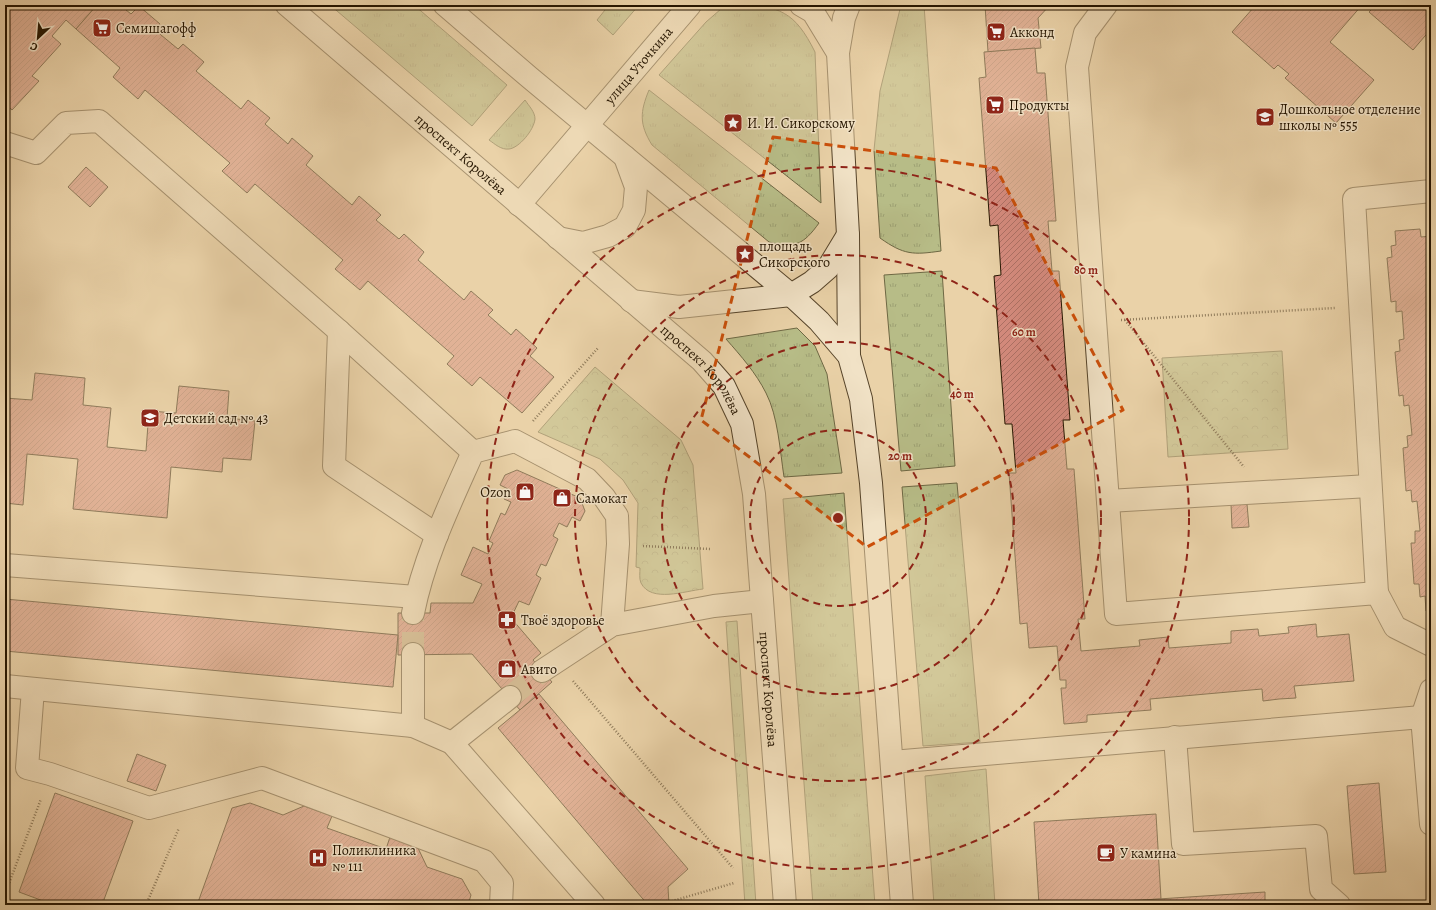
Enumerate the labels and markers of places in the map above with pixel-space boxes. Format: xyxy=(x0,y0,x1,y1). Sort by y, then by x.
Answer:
supermarket icon: Семишагофф xyxy=(91,17,113,39)
place label: Семишагофф xyxy=(116,19,197,38)
supermarket icon: Акконд xyxy=(985,21,1007,43)
place label: Акконд xyxy=(1009,23,1054,42)
supermarket icon: Продукты xyxy=(984,94,1006,116)
place label: Продукты xyxy=(1009,96,1069,115)
place label: Дошкольное отделение школы № 555 xyxy=(1279,100,1421,135)
school or university icon: Дошкольное отделение школы № 555 xyxy=(1254,106,1276,128)
place icon: И. И. Сикорскому xyxy=(722,112,744,134)
place label: И. И. Сикорскому xyxy=(747,114,855,133)
place label: площадь Сикорского xyxy=(759,237,830,272)
place icon: площадь Сикорского xyxy=(734,243,756,265)
school or university icon: Детский сад № 43 xyxy=(139,407,161,429)
place label: Детский сад № 43 xyxy=(164,409,269,428)
shop icon: Ozon xyxy=(514,481,536,503)
place label: Ozon xyxy=(480,483,511,502)
shop icon: Самокат xyxy=(551,487,573,509)
place label: Самокат xyxy=(576,489,627,508)
centre of rings xyxy=(831,511,845,525)
pharmacy icon: Твоё здоровье xyxy=(496,609,518,631)
place label: Твоё здоровье xyxy=(521,611,605,630)
shop icon: Авито xyxy=(496,658,518,680)
place label: Авито xyxy=(520,660,557,679)
place label: Поликлиника № 111 xyxy=(332,841,417,876)
cafe icon: У камина xyxy=(1095,842,1117,864)
place label: У камина xyxy=(1120,844,1177,863)
hospital icon: Поликлиника № 111 xyxy=(307,847,329,869)

